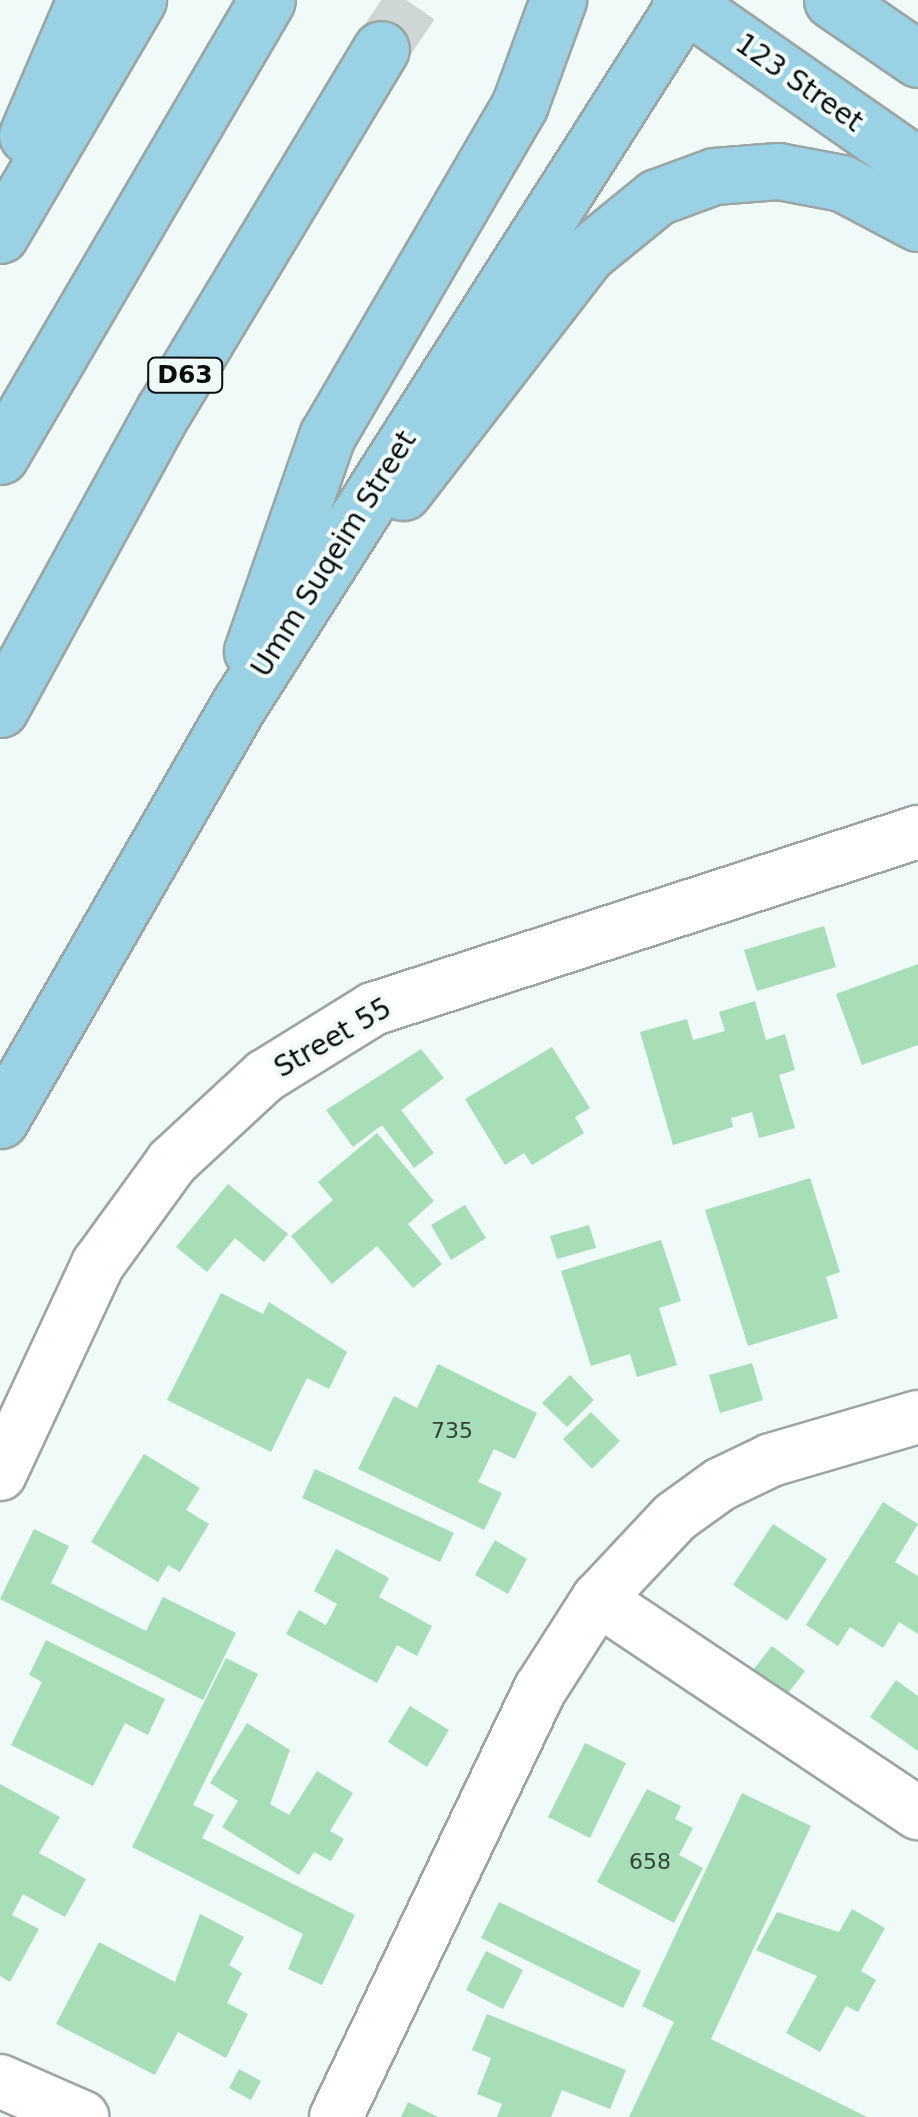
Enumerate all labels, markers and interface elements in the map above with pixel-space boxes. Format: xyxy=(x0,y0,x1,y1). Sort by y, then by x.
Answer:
street label: 123 Street xyxy=(729,27,869,139)
road number: D63 xyxy=(145,355,225,395)
street label: Umm Suqeim Street xyxy=(245,425,423,683)
street label: Street 55 xyxy=(268,991,398,1085)
house number: 735 xyxy=(431,1418,473,1444)
house number: 658 xyxy=(629,1849,671,1875)

